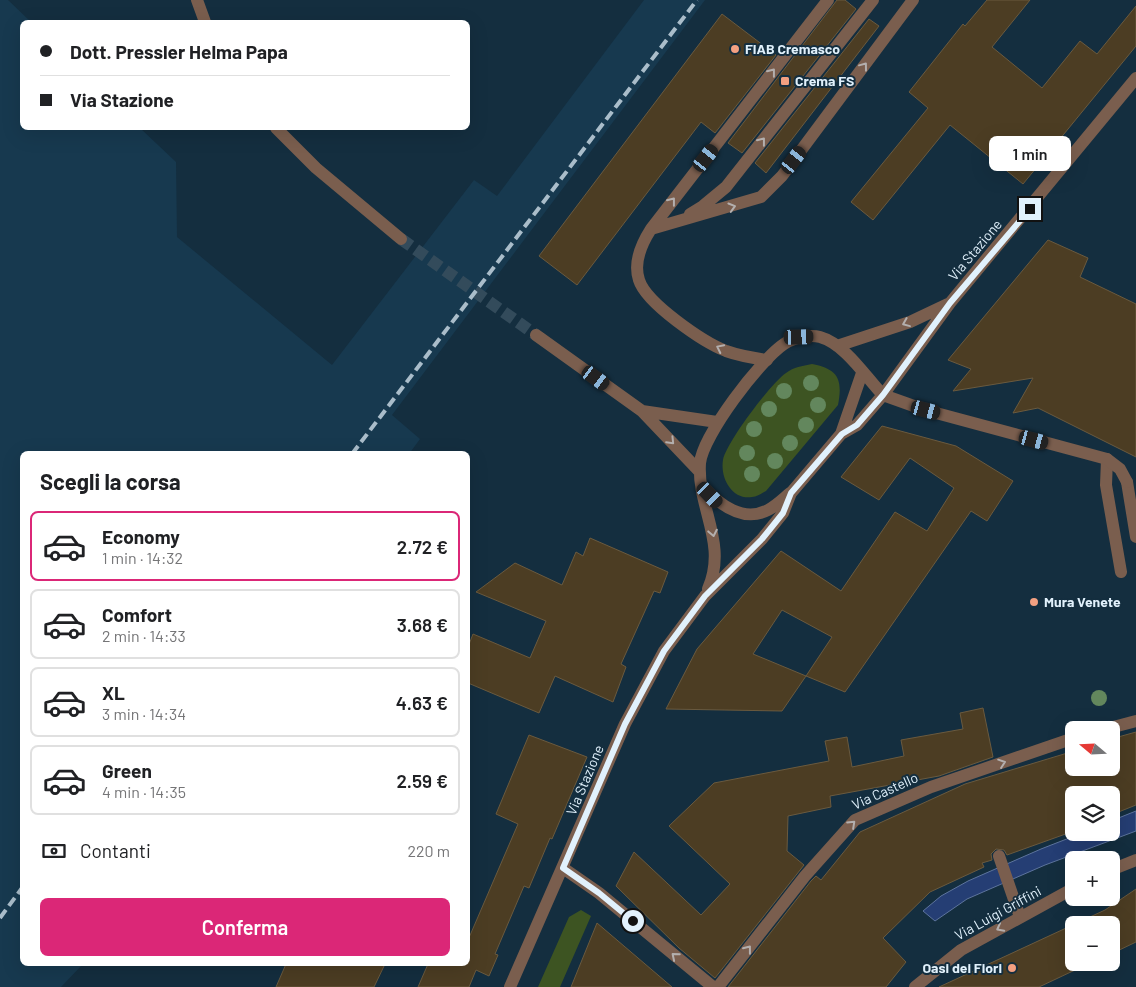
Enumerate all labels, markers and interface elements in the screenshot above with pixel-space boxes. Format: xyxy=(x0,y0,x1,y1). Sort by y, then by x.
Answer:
text: Dott. Pressler Helma Papa xyxy=(70,40,288,63)
place label: FIAB Cremasco xyxy=(745,40,840,57)
marker: FIAB Cremasco xyxy=(729,43,741,55)
one-way arrow xyxy=(858,63,866,72)
one-way arrow xyxy=(766,68,775,78)
place label: Crema FS xyxy=(795,72,854,89)
marker: Crema FS xyxy=(779,75,791,87)
text: Via Stazione xyxy=(70,88,174,111)
callout: 1 min xyxy=(989,136,1071,172)
one-way arrow xyxy=(757,138,765,147)
car xyxy=(690,142,721,174)
car xyxy=(778,144,809,176)
text: 1 min xyxy=(1013,144,1047,163)
one-way arrow xyxy=(667,198,675,207)
route end xyxy=(1019,198,1041,220)
one-way arrow xyxy=(727,202,735,212)
street label: Via Stazione xyxy=(944,216,1005,284)
one-way arrow xyxy=(902,317,911,328)
car xyxy=(783,329,814,345)
one-way arrow xyxy=(716,344,725,354)
car xyxy=(579,363,612,393)
car xyxy=(909,399,942,421)
car xyxy=(1017,429,1050,451)
one-way arrow xyxy=(665,436,674,445)
text: Scegli la corsa xyxy=(40,468,181,494)
car xyxy=(694,479,725,511)
icon: car xyxy=(42,524,87,569)
text: Economy xyxy=(102,525,180,548)
one-way arrow xyxy=(707,528,717,537)
text: 2.72 € xyxy=(397,535,448,558)
text: 1 min · 14:32 xyxy=(102,548,183,567)
place label: Mura Venete xyxy=(1044,593,1121,610)
marker: Mura Venete xyxy=(1028,596,1040,608)
icon: car xyxy=(42,602,87,647)
text: Comfort xyxy=(102,603,172,626)
text: 3.68 € xyxy=(397,613,448,636)
text: 2 min · 14:33 xyxy=(102,626,186,645)
icon: car xyxy=(42,680,87,725)
text: XL xyxy=(102,681,125,704)
text: 4.63 € xyxy=(396,691,448,714)
text: 3 min · 14:34 xyxy=(102,704,186,723)
north arrow xyxy=(1065,721,1120,776)
map controls xyxy=(1065,721,1120,971)
street label: Via Stazione xyxy=(562,742,607,817)
icon: car xyxy=(42,758,87,803)
text: Green xyxy=(102,759,152,782)
one-way arrow xyxy=(997,759,1006,769)
street label: Via Castello xyxy=(849,768,920,813)
text: 2.59 € xyxy=(396,769,448,792)
text: 4 min · 14:35 xyxy=(102,782,186,801)
button: layers xyxy=(1065,786,1120,841)
one-way arrow xyxy=(847,821,856,830)
icon: cash xyxy=(40,837,68,865)
text: Contanti xyxy=(80,839,151,862)
text: 220 m xyxy=(407,841,450,860)
button: + xyxy=(1065,851,1120,906)
street label: Via Luigi Griffini xyxy=(952,882,1044,943)
button: Conferma xyxy=(40,898,450,956)
route start xyxy=(622,910,644,932)
button: − xyxy=(1065,916,1120,971)
one-way arrow xyxy=(997,922,1006,932)
one-way arrow xyxy=(743,945,752,954)
one-way arrow xyxy=(672,953,681,962)
place label: Oasi dei Fiori xyxy=(922,959,1002,976)
marker: Oasi dei Fiori xyxy=(1006,962,1018,974)

